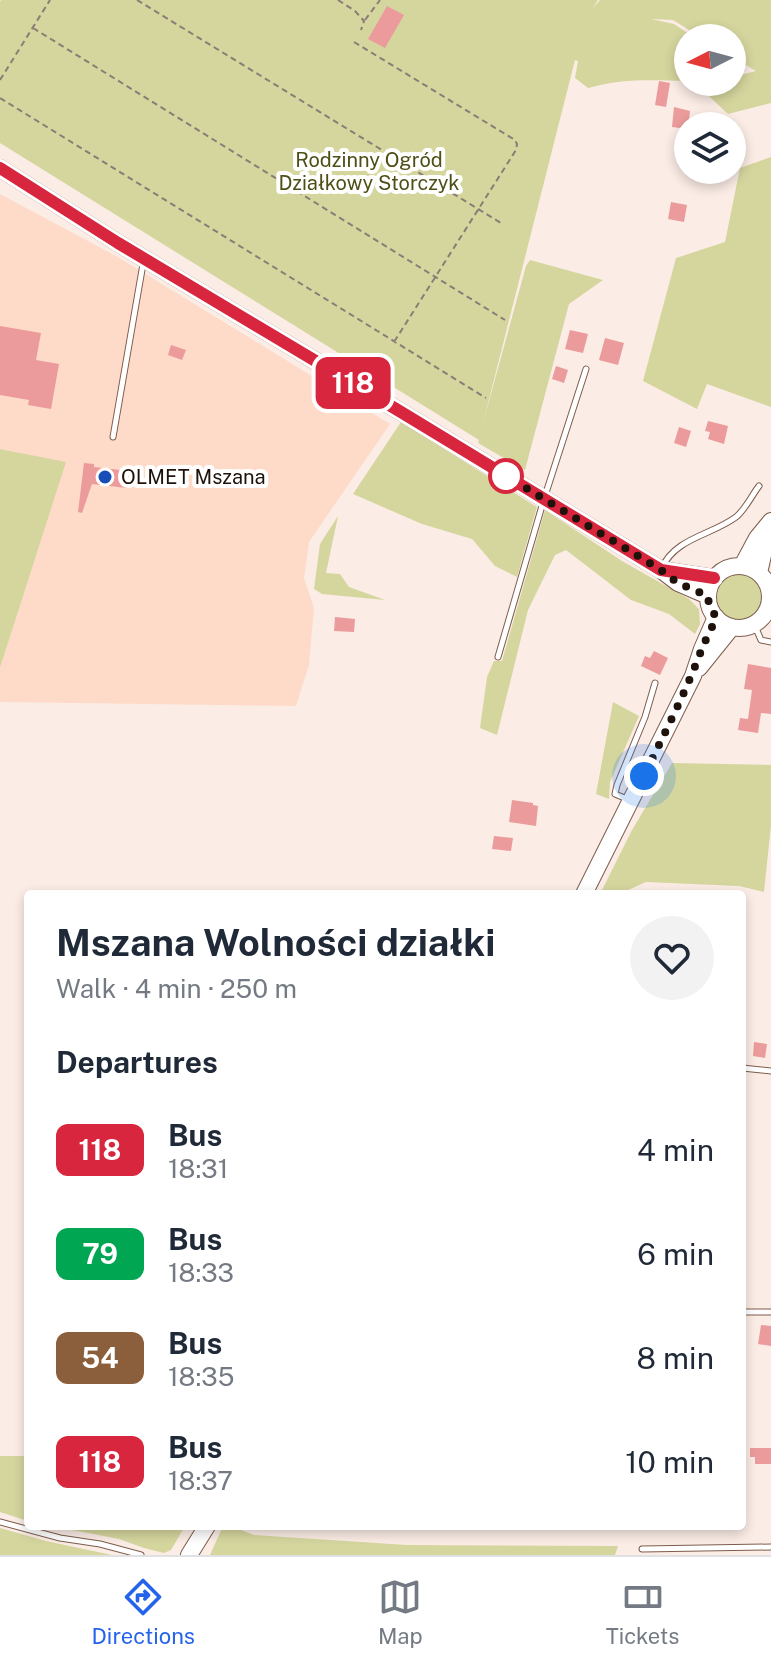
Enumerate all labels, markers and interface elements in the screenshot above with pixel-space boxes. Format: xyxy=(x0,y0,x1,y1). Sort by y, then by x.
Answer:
north arrow xyxy=(674,24,746,96)
map controls xyxy=(674,24,746,184)
button: layers xyxy=(674,112,746,184)
park label: Rodzinny Ogród Działkowy Storczyk xyxy=(278,148,460,195)
line badge: 118 xyxy=(307,357,399,409)
text: 118 xyxy=(332,366,374,399)
unlabelled marker xyxy=(489,459,523,493)
place label: OLMET Mszana xyxy=(121,465,266,489)
marker: OLMET Mszana xyxy=(96,468,114,486)
your location xyxy=(624,756,664,796)
button: heart xyxy=(630,916,714,1000)
text: Mszana Wolności działki xyxy=(56,920,495,965)
text: Walk · 4 min · 250 m xyxy=(56,973,297,1004)
text: Departures xyxy=(56,1044,218,1080)
text: Bus xyxy=(168,1117,222,1153)
text: 4 min xyxy=(637,1132,714,1168)
text: 118 xyxy=(79,1133,121,1166)
text: 18:31 xyxy=(168,1153,228,1184)
text: Bus xyxy=(168,1221,222,1257)
text: 6 min xyxy=(637,1236,714,1272)
text: 79 xyxy=(82,1237,118,1270)
text: 18:33 xyxy=(168,1257,234,1288)
text: Bus xyxy=(168,1325,222,1361)
text: 8 min xyxy=(636,1340,714,1376)
text: 54 xyxy=(81,1341,119,1374)
text: 18:35 xyxy=(168,1361,234,1392)
text: Bus xyxy=(168,1429,222,1465)
text: 10 min xyxy=(625,1444,714,1480)
text: 118 xyxy=(79,1445,121,1478)
text: 18:37 xyxy=(168,1465,233,1496)
tab: Directions xyxy=(92,1575,195,1649)
tab: Map xyxy=(378,1575,423,1649)
tab: Tickets xyxy=(606,1575,679,1649)

